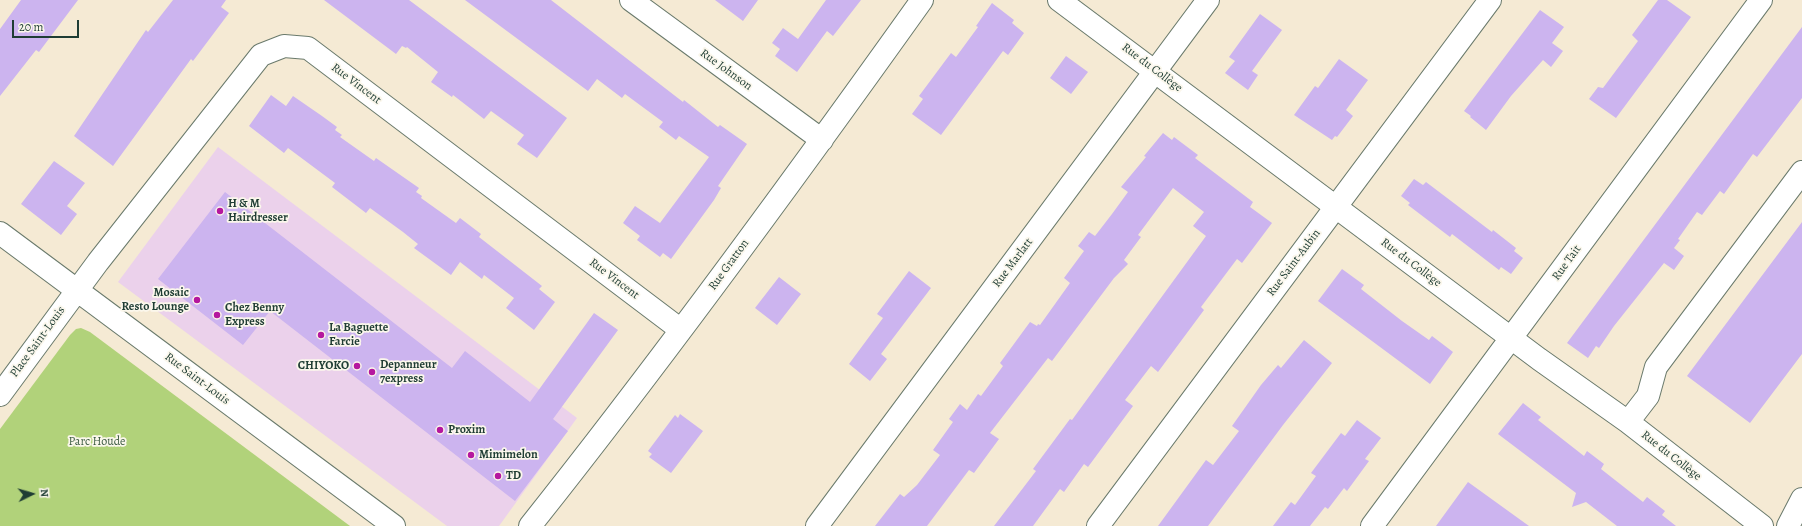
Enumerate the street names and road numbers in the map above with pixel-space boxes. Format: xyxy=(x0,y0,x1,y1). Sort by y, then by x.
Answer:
street label: Rue du Collège xyxy=(1119,41,1185,95)
street label: Rue Johnson xyxy=(697,46,755,94)
street label: Rue Vincent xyxy=(328,61,384,107)
street label: Rue Saint-Aubin xyxy=(1264,227,1324,299)
street label: Rue Marlatt xyxy=(990,236,1036,290)
street label: Rue du Collège xyxy=(1378,236,1444,290)
street label: Rue Gratton xyxy=(706,237,752,293)
street label: Rue Tait xyxy=(1549,243,1585,283)
street label: Rue Vincent xyxy=(586,256,642,302)
street label: Place Saint-Louis xyxy=(7,304,69,380)
street label: Rue Saint-Louis xyxy=(162,350,232,408)
street label: Rue du Collège xyxy=(1638,428,1704,484)

